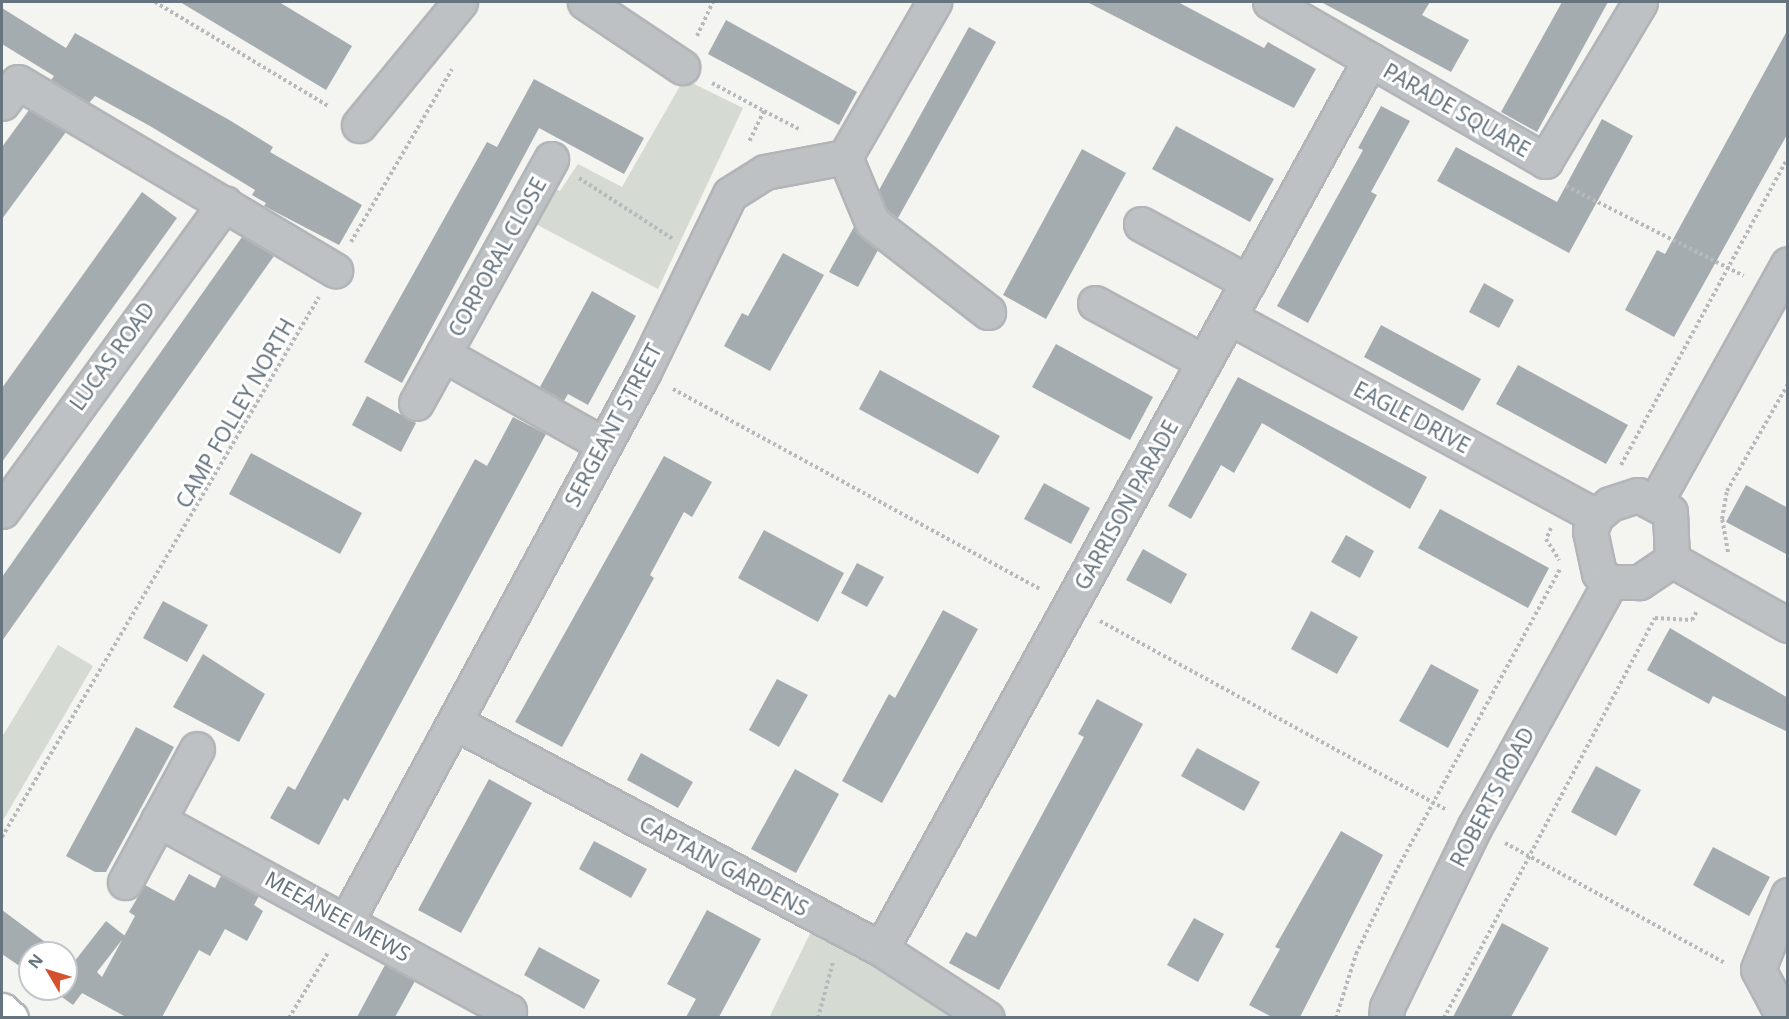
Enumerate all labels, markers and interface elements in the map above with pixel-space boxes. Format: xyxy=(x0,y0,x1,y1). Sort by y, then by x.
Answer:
street label: PARADE SQUARE xyxy=(1379,58,1535,162)
street label: CORPORAL CLOSE xyxy=(443,173,551,341)
street label: LUCAS ROAD xyxy=(64,297,160,415)
street label: CAMP FOLLEY NORTH xyxy=(170,314,300,512)
street label: SERGEANT STREET xyxy=(559,339,667,511)
street label: EAGLE DRIVE xyxy=(1350,376,1474,458)
street label: GARRISON PARADE xyxy=(1069,416,1183,594)
street label: ROBERTS ROAD xyxy=(1445,723,1539,871)
street label: CAPTAIN GARDENS xyxy=(635,811,813,921)
street label: MEEANEE MEWS xyxy=(261,866,415,966)
north arrow xyxy=(18,941,78,1001)
text: N xyxy=(23,949,48,973)

